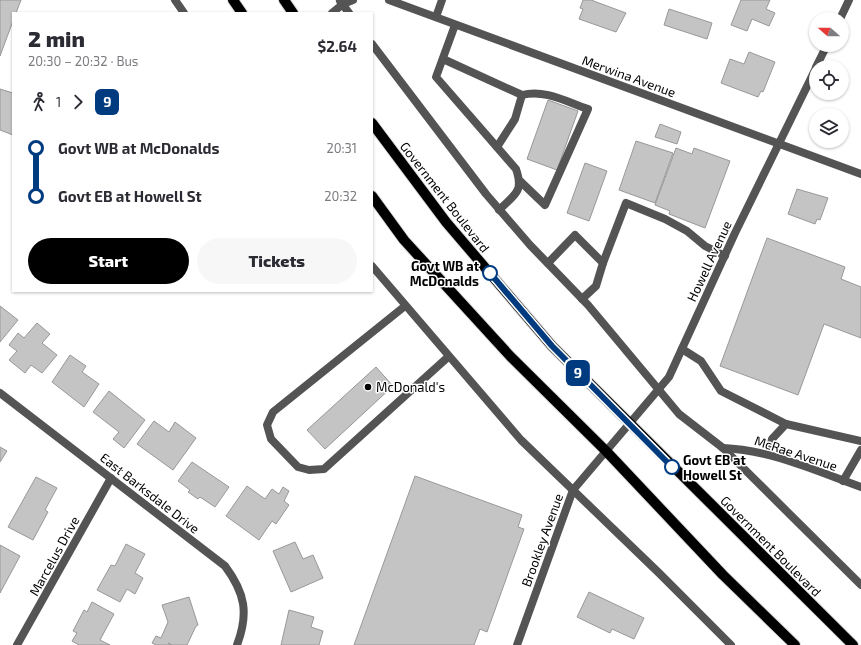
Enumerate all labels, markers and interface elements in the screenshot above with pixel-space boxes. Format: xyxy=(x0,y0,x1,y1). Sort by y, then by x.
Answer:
north arrow xyxy=(809,12,849,52)
map controls xyxy=(809,12,849,148)
text: 2 min xyxy=(28,25,85,51)
text: $2.64 xyxy=(318,37,357,55)
street label: Merwina Avenue xyxy=(580,52,678,100)
text: 20:30 – 20:32 · Bus xyxy=(28,53,138,69)
button: locate xyxy=(809,60,849,100)
icon: walk xyxy=(28,91,50,113)
icon: forward xyxy=(67,91,89,113)
text: 9 xyxy=(103,93,111,110)
text: 1 xyxy=(56,94,61,110)
button: layers xyxy=(809,108,849,148)
text: Govt WB at McDonalds xyxy=(58,139,220,157)
street label: Government Boulevard xyxy=(397,139,493,255)
text: 20:31 xyxy=(326,140,357,156)
text: Govt EB at Howell St xyxy=(58,187,202,205)
text: 20:32 xyxy=(324,188,357,204)
street label: Howell Avenue xyxy=(683,218,735,304)
button: Start xyxy=(28,238,189,284)
button: Tickets xyxy=(197,238,357,284)
place label: Govt WB at McDonalds xyxy=(410,258,480,289)
marker: Govt WB at McDonalds xyxy=(482,265,498,281)
line badge: 9 xyxy=(565,360,591,386)
text: 9 xyxy=(574,364,582,381)
place label: McDonald's xyxy=(376,379,445,395)
marker: McDonald's xyxy=(363,382,373,392)
street label: McRae Avenue xyxy=(753,432,839,474)
street label: East Barksdale Drive xyxy=(97,449,203,537)
place label: Govt EB at Howell St xyxy=(683,452,747,483)
marker: Govt EB at Howell St xyxy=(664,459,680,475)
street label: Brookley Avenue xyxy=(518,491,566,589)
street label: Government Boulevard xyxy=(717,492,825,600)
street label: Marcelus Drive xyxy=(26,513,82,599)

